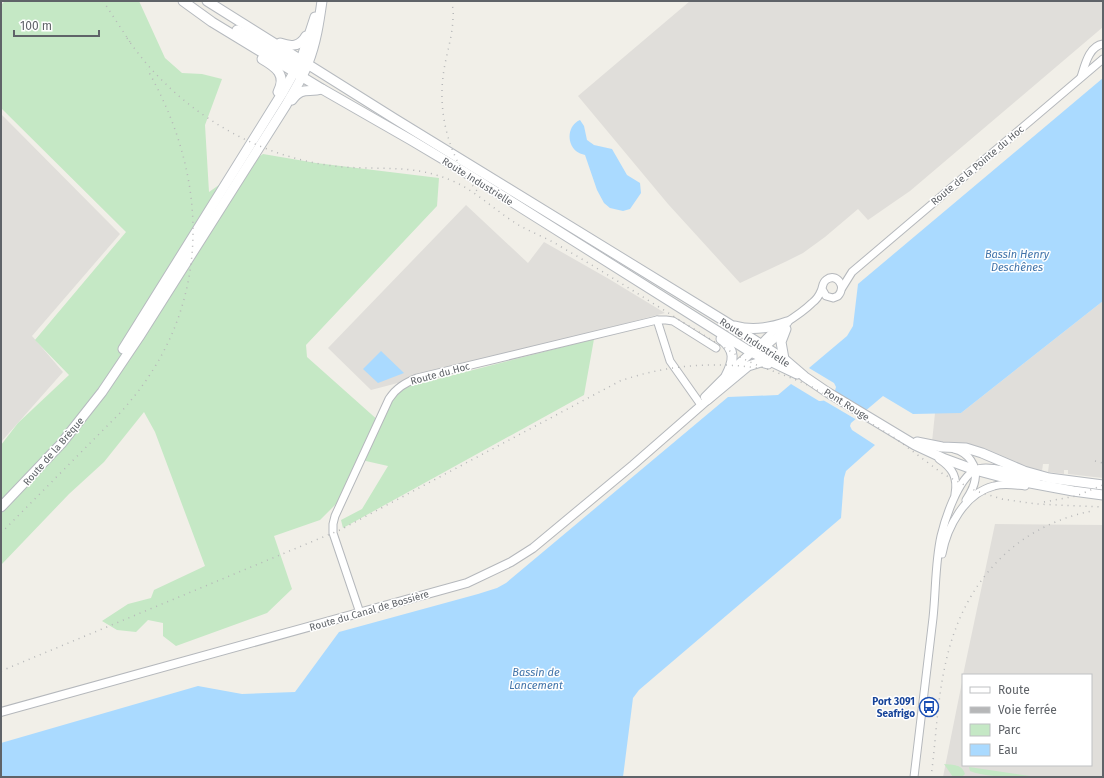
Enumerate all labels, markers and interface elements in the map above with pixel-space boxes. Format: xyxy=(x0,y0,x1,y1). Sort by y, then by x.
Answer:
scale bar xyxy=(14,12,99,38)
text: 100 m xyxy=(20,19,52,33)
street label: Route de la Pointe du Hoc xyxy=(929,123,1027,208)
street label: Route Industrielle xyxy=(440,155,515,209)
water label: Bassin Henry Deschênes xyxy=(985,248,1050,274)
street label: Route Industrielle xyxy=(717,316,792,370)
street label: Route du Hoc xyxy=(409,360,471,388)
street label: Pont Rouge xyxy=(821,386,872,424)
street label: Route de la Brèque xyxy=(21,415,87,488)
street label: Route du Canal de Bossière xyxy=(308,588,430,634)
water label: Bassin de Lancement xyxy=(509,666,563,692)
legend xyxy=(962,674,1092,766)
text: Route xyxy=(998,683,1030,697)
place label: Port 3091 Seafrigo xyxy=(872,696,915,720)
bus stop icon: Port 3091 Seafrigo xyxy=(918,696,940,718)
text: Voie ferrée xyxy=(998,703,1057,717)
text: Parc xyxy=(998,723,1021,737)
text: Eau xyxy=(998,743,1018,757)

